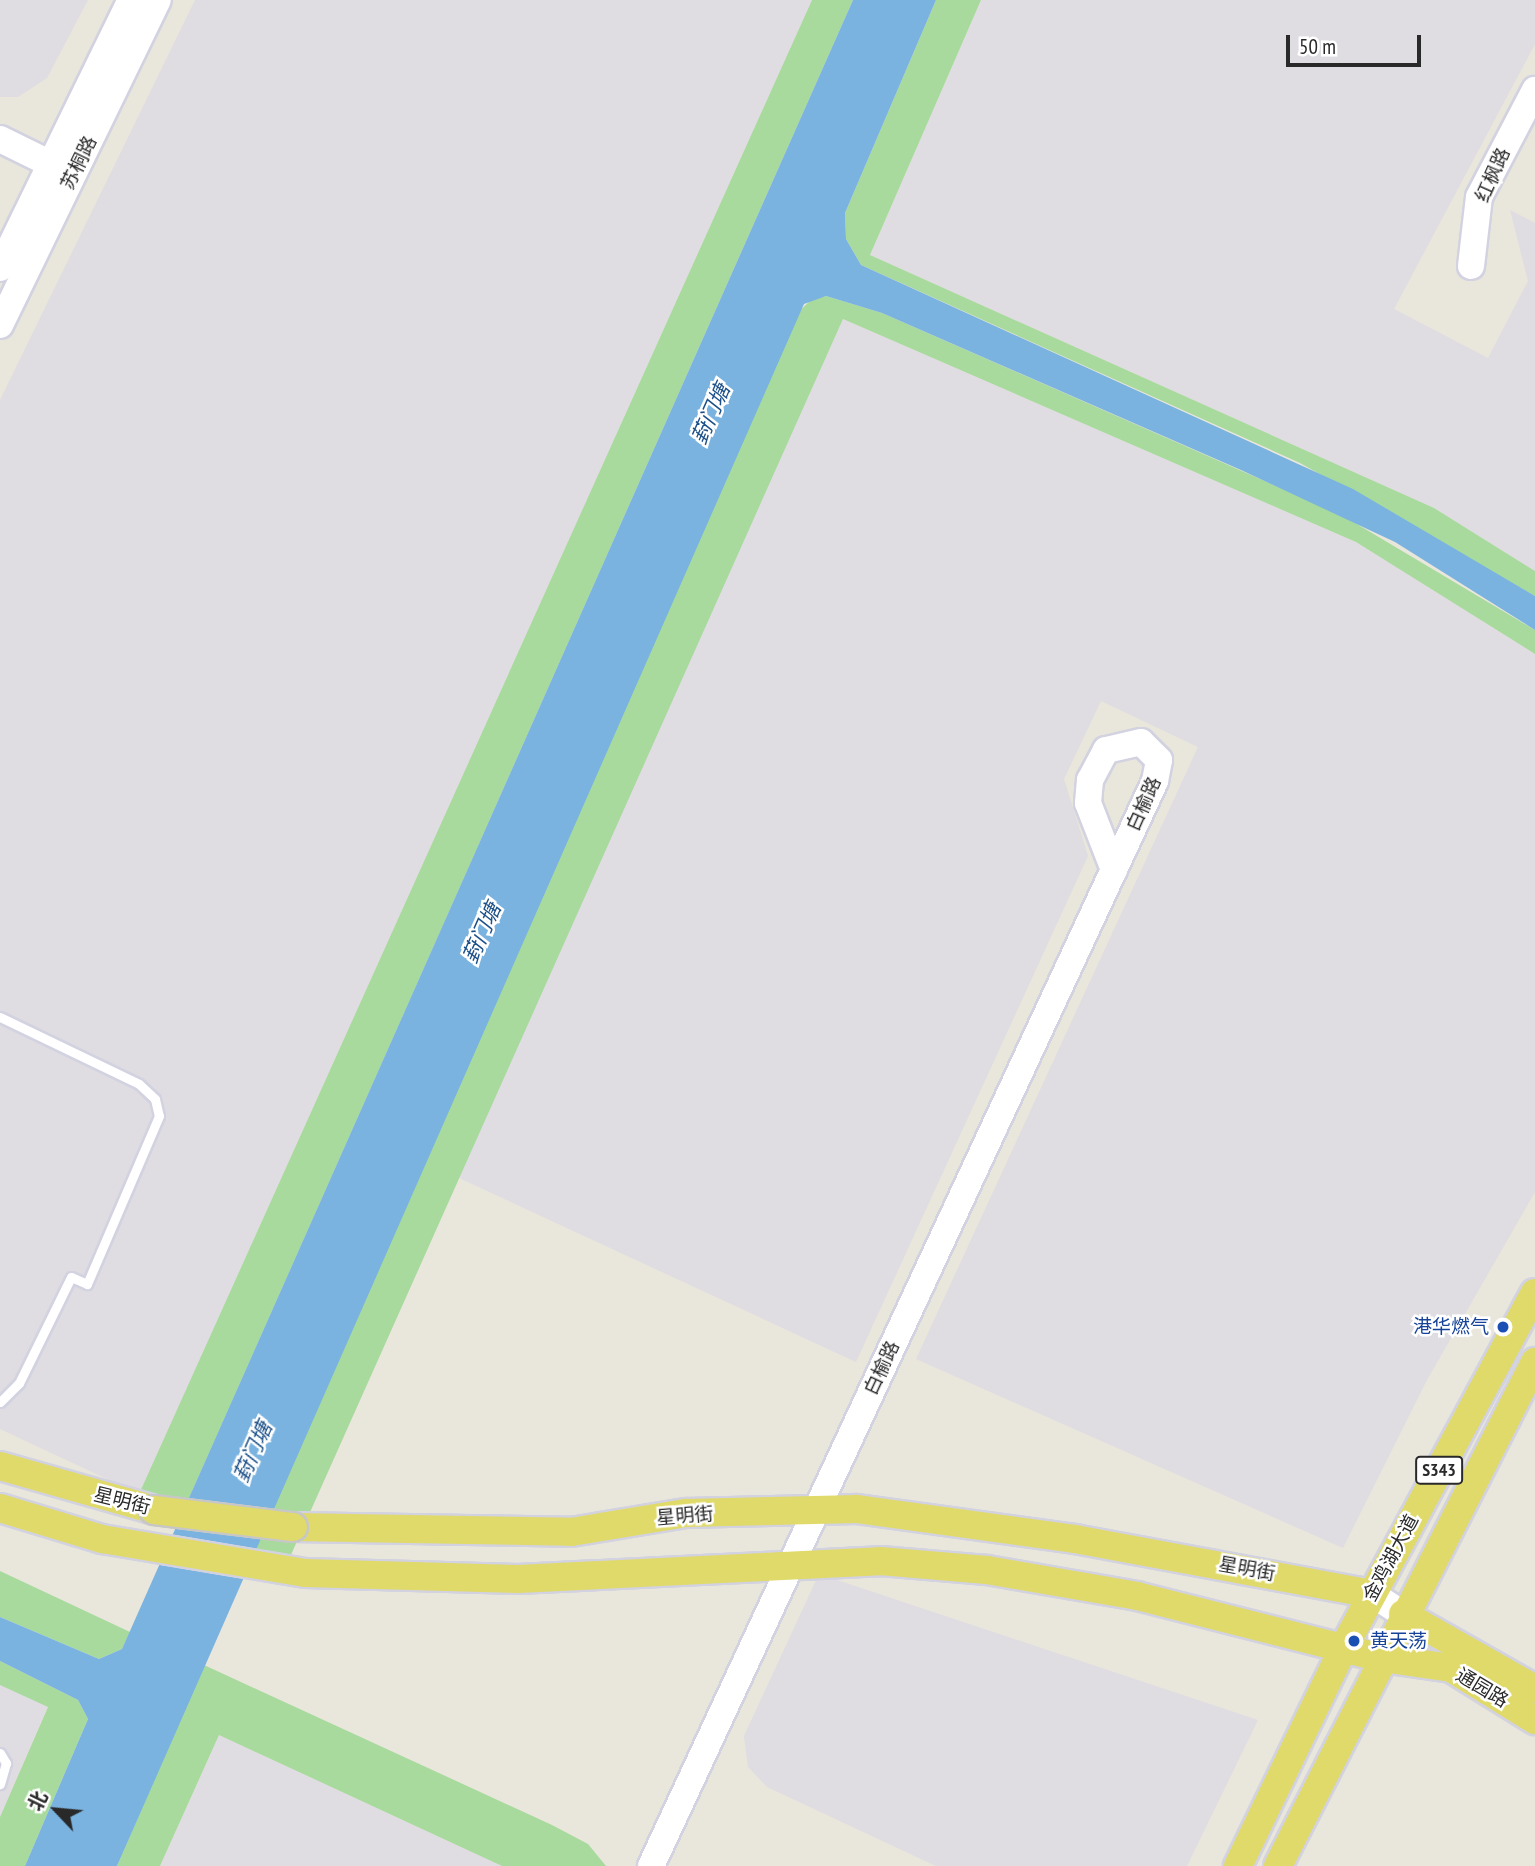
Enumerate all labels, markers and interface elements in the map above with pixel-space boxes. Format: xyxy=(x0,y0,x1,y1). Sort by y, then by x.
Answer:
scale bar xyxy=(1290,21,1425,65)
text: 50 m xyxy=(1299,33,1336,60)
street label: 苏桐路 xyxy=(56,132,102,194)
street label: 红枫路 xyxy=(1471,144,1515,206)
water label: 葑门塘 xyxy=(687,380,735,448)
street label: 白榆路 xyxy=(1122,773,1166,835)
water label: 葑门塘 xyxy=(458,899,506,967)
place label: 港华燃气 xyxy=(1413,1316,1489,1338)
marker: 港华燃气 xyxy=(1495,1319,1511,1335)
street label: 白榆路 xyxy=(860,1337,904,1399)
water label: 葑门塘 xyxy=(229,1418,277,1486)
road number: S343 xyxy=(1414,1456,1464,1484)
street label: 星明街 xyxy=(92,1483,152,1519)
street label: 星明街 xyxy=(656,1502,714,1530)
street label: 金鸡湖大道 xyxy=(1359,1511,1423,1605)
street label: 星明街 xyxy=(1217,1553,1277,1585)
place label: 黄天荡 xyxy=(1370,1630,1427,1652)
marker: 黄天荡 xyxy=(1344,1631,1364,1651)
street label: 通园路 xyxy=(1452,1664,1512,1712)
north arrow xyxy=(21,1775,91,1845)
text: 北 xyxy=(22,1787,52,1815)

